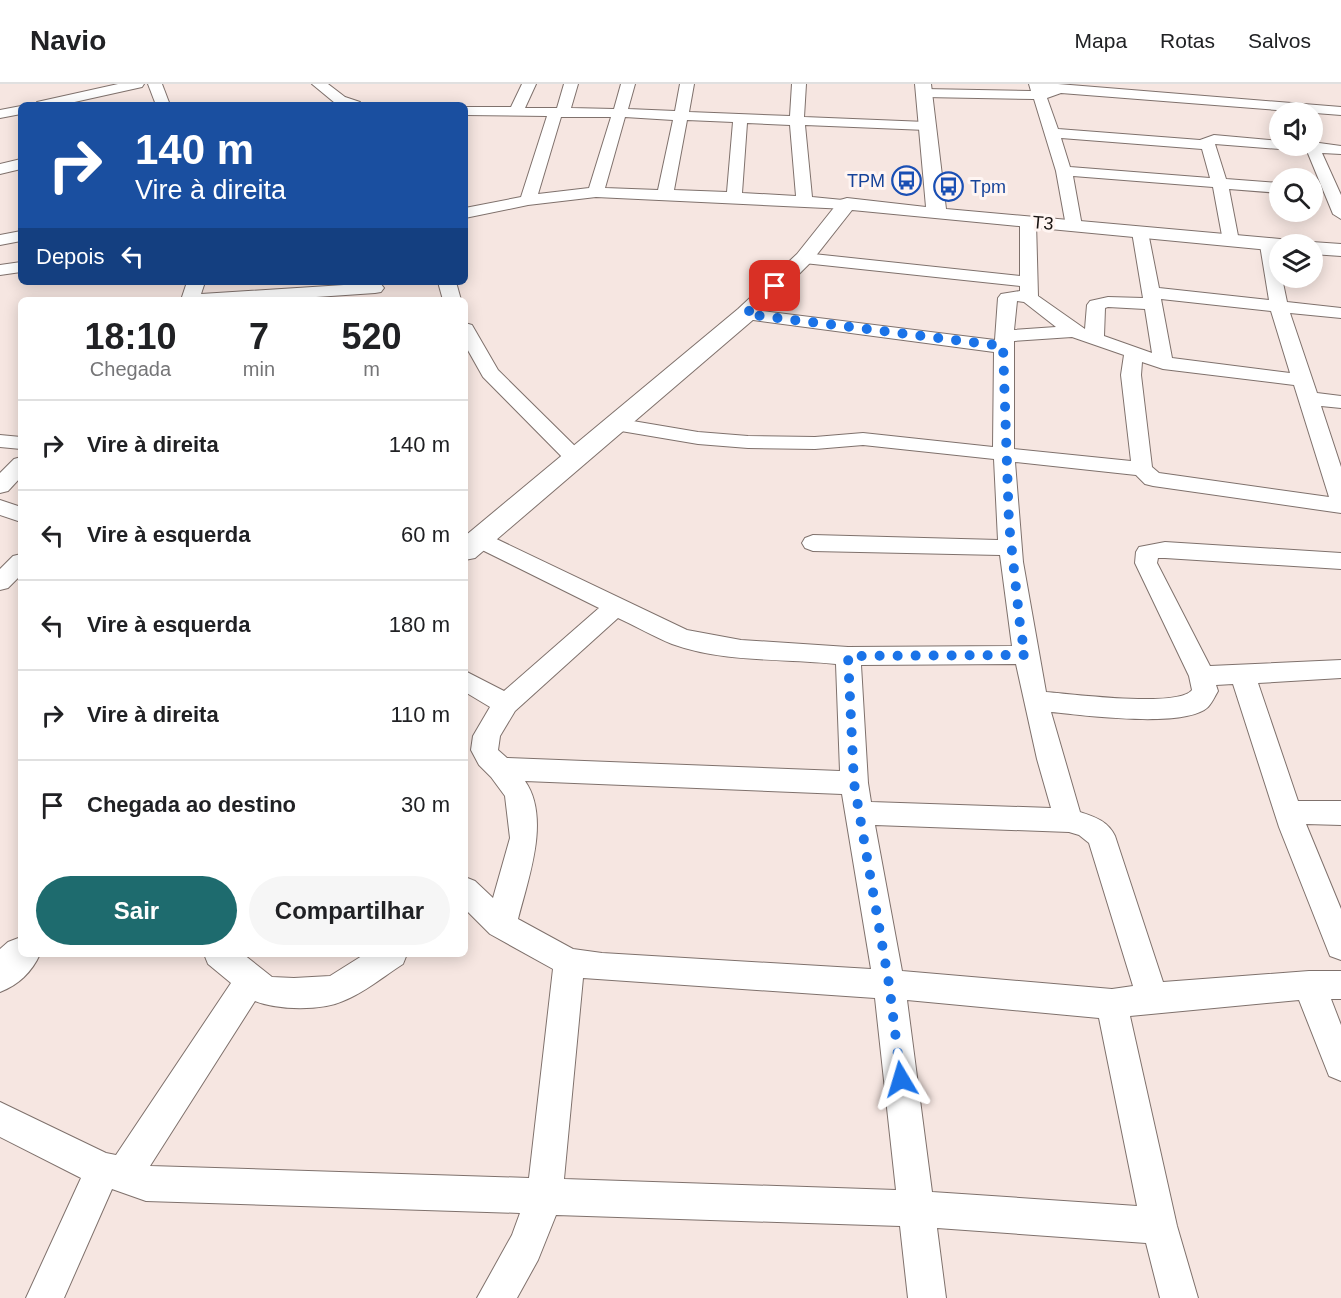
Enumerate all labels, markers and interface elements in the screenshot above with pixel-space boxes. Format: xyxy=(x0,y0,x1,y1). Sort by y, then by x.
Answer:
text: Navio xyxy=(30,25,106,56)
text: Mapa xyxy=(1075,29,1127,52)
text: Rotas xyxy=(1160,29,1215,52)
text: Salvos xyxy=(1248,29,1311,52)
map controls xyxy=(1269,102,1323,288)
button: sound xyxy=(1269,102,1323,156)
icon: right xyxy=(36,126,114,204)
text: 140 m xyxy=(135,126,254,173)
bus stop icon: TPM xyxy=(890,165,922,197)
button: search xyxy=(1269,168,1323,222)
place label: TPM xyxy=(847,171,885,191)
bus stop icon: Tpm xyxy=(933,171,965,203)
text: Vire à direita xyxy=(135,175,286,205)
place label: Tpm xyxy=(970,177,1006,197)
street label: T3 xyxy=(1032,212,1054,234)
button: layers xyxy=(1269,234,1323,288)
icon: left xyxy=(116,240,149,273)
text: Depois xyxy=(36,244,104,269)
pin xyxy=(749,260,800,311)
icon: arrive xyxy=(758,269,791,302)
text: 18:10 xyxy=(84,316,176,357)
text: 7 xyxy=(249,316,269,357)
text: 520 xyxy=(341,316,402,357)
text: Chegada xyxy=(90,358,171,380)
text: min xyxy=(243,358,275,380)
text: m xyxy=(363,358,380,380)
icon: right xyxy=(36,429,69,462)
text: Vire à direita xyxy=(87,432,219,457)
text: 140 m xyxy=(389,432,450,457)
icon: left xyxy=(36,519,69,552)
text: Vire à esquerda xyxy=(87,522,250,547)
text: 60 m xyxy=(401,522,450,547)
icon: left xyxy=(36,609,69,642)
text: Vire à esquerda xyxy=(87,612,250,637)
text: 180 m xyxy=(389,612,450,637)
icon: right xyxy=(36,699,69,732)
text: Vire à direita xyxy=(87,702,219,727)
text: 110 m xyxy=(390,702,450,727)
icon: arrive xyxy=(36,789,69,822)
text: Chegada ao destino xyxy=(87,792,296,817)
text: 30 m xyxy=(401,792,450,817)
button: Sair xyxy=(36,876,237,945)
button: Compartilhar xyxy=(249,876,450,945)
position arrow xyxy=(869,1047,933,1111)

